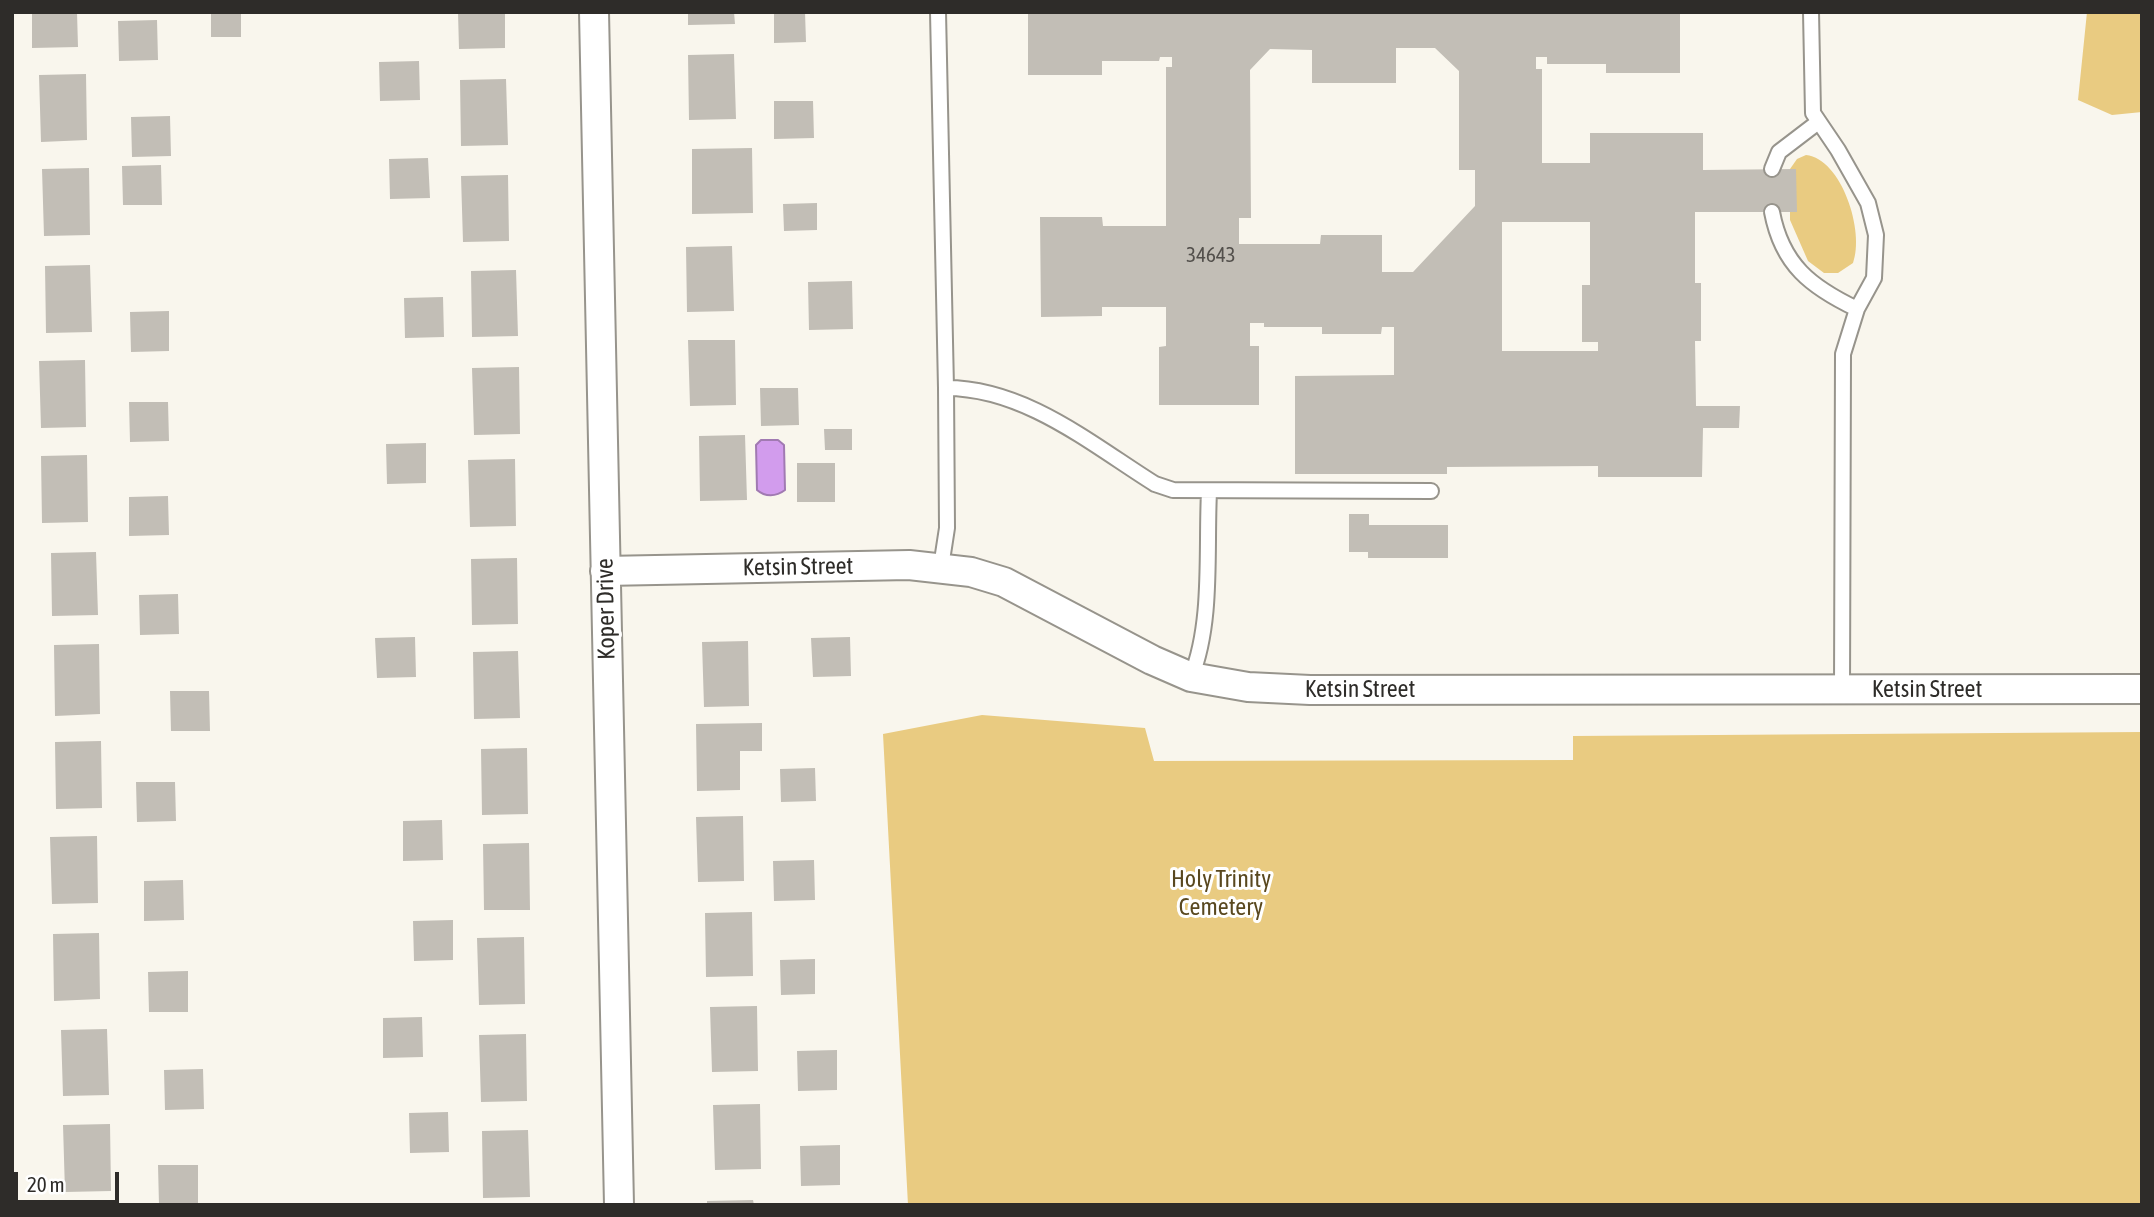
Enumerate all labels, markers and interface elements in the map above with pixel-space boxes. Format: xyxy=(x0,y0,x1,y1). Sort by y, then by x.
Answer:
house number: 34643 xyxy=(1186,242,1236,268)
street label: Ketsin Street xyxy=(742,552,854,582)
street label: Koper Drive xyxy=(591,558,621,660)
street label: Ketsin Street xyxy=(1305,675,1415,703)
street label: Ketsin Street xyxy=(1872,675,1982,703)
park label: Holy Trinity Cemetery xyxy=(1171,865,1271,921)
scale bar xyxy=(18,1158,122,1202)
text: 20 m xyxy=(27,1172,65,1196)

